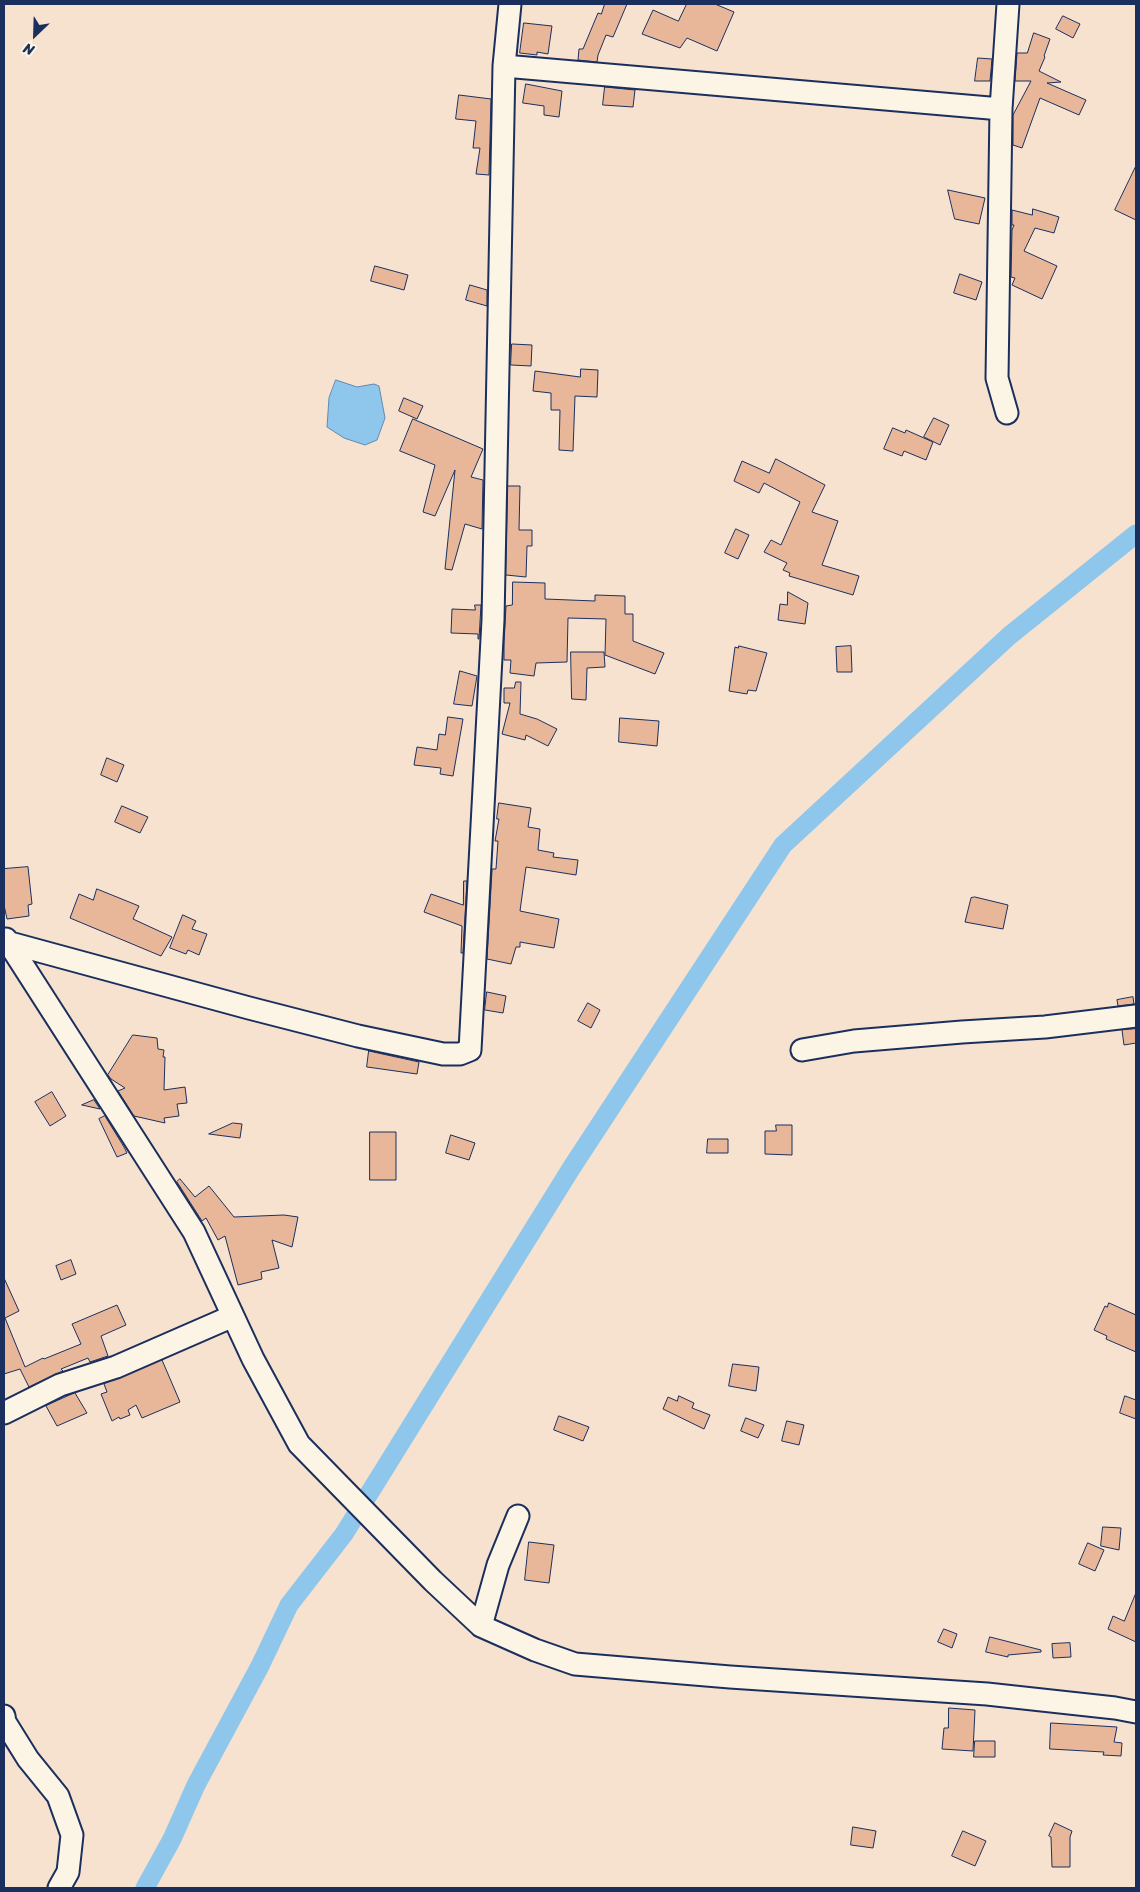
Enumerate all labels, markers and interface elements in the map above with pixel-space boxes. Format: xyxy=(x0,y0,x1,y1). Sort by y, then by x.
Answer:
north arrow xyxy=(10,10,60,60)
text: N xyxy=(19,36,38,63)

